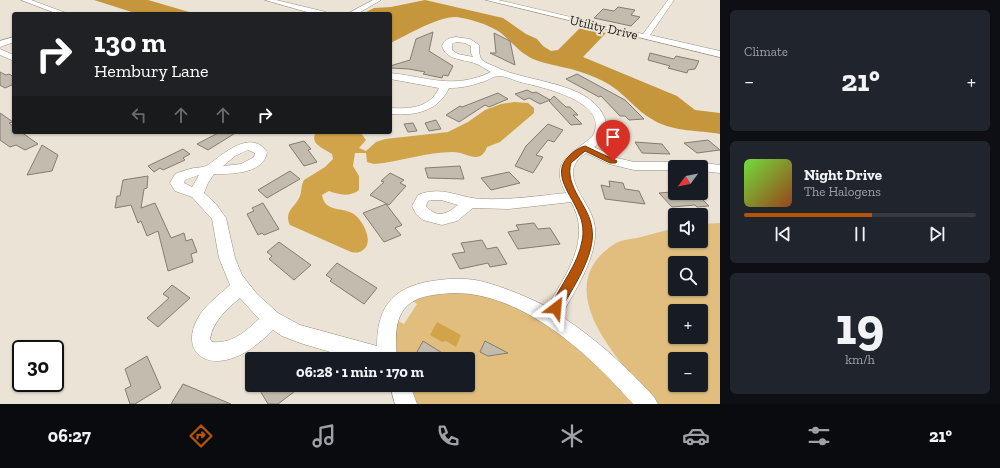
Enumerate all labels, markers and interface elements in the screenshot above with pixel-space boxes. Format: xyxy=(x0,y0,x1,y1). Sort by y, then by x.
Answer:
street label: Utility Drive xyxy=(568,12,639,43)
text: 130 m xyxy=(94,26,166,59)
icon: right xyxy=(28,28,80,80)
text: Climate xyxy=(744,44,788,59)
text: Hembury Lane xyxy=(94,60,209,82)
text: 21° xyxy=(841,63,880,99)
text: − xyxy=(744,68,754,95)
text: + xyxy=(967,68,976,95)
icon: left xyxy=(128,104,150,126)
icon: ahead xyxy=(170,104,192,126)
icon: ahead xyxy=(212,104,234,126)
icon: right xyxy=(254,104,276,126)
pin xyxy=(596,120,630,161)
icon: arrive xyxy=(602,126,624,148)
north arrow xyxy=(668,160,708,200)
map controls xyxy=(668,160,708,392)
text: Night Drive xyxy=(804,166,882,184)
text: The Halogens xyxy=(804,184,881,199)
button: sound xyxy=(668,208,708,248)
icon: previous xyxy=(772,223,794,245)
icon: pause xyxy=(849,223,871,245)
icon: next xyxy=(926,223,948,245)
button: search xyxy=(668,256,708,296)
position arrow xyxy=(535,287,577,329)
text: 19 xyxy=(836,295,884,357)
button: + xyxy=(668,304,708,344)
speed limit sign: 30 xyxy=(12,340,64,392)
button: − xyxy=(668,352,708,392)
text: km/h xyxy=(845,352,875,367)
text: 06:28 · 1 min · 170 m xyxy=(296,363,424,381)
icon: directions xyxy=(187,422,215,450)
icon: music xyxy=(310,422,338,450)
icon: phone xyxy=(434,422,462,450)
icon: climate xyxy=(558,422,586,450)
icon: car xyxy=(682,422,710,450)
icon: filters xyxy=(805,422,833,450)
text: 06:27 xyxy=(48,425,91,447)
text: 21° xyxy=(929,425,952,447)

